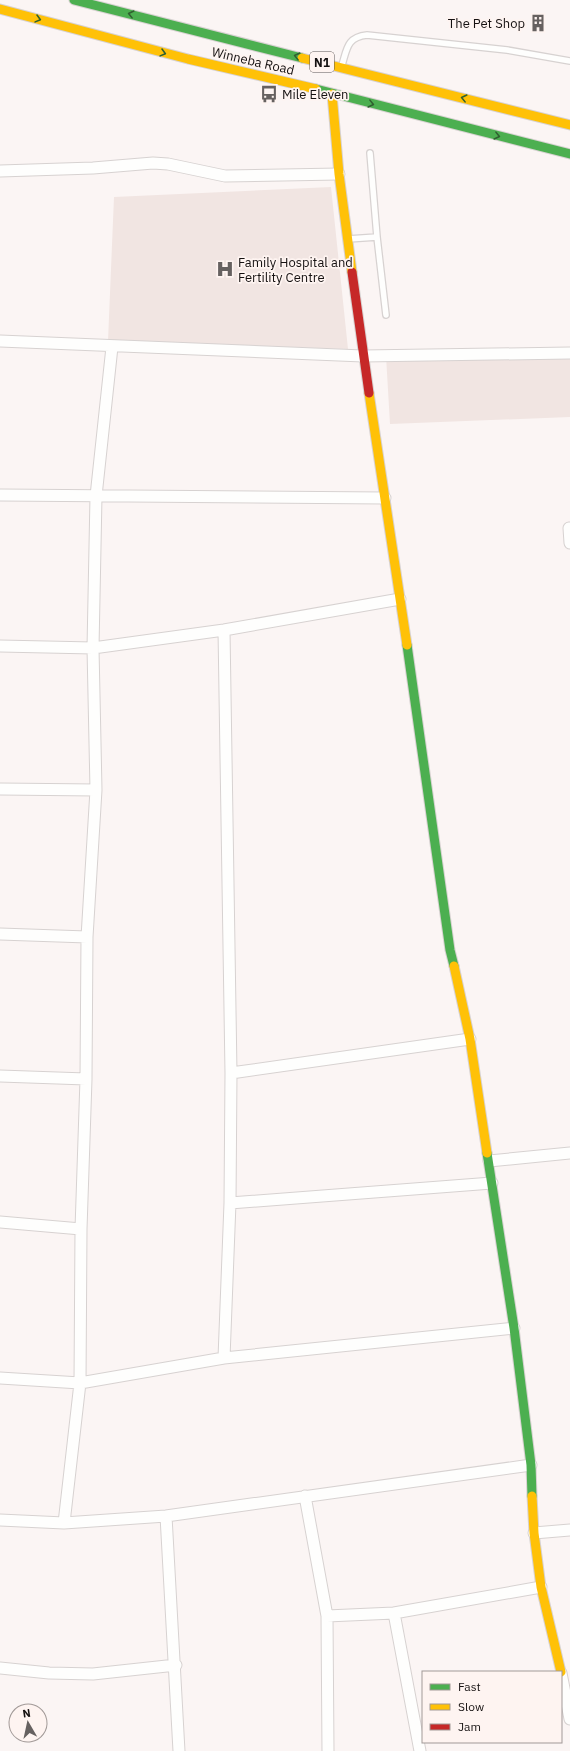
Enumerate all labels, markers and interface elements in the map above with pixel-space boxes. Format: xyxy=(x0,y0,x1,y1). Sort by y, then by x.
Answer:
one-way arrow xyxy=(127,11,134,19)
building icon: The Pet Shop xyxy=(528,13,548,33)
one-way arrow xyxy=(34,14,41,23)
place label: The Pet Shop xyxy=(448,15,525,32)
street label: Winneba Road xyxy=(210,43,296,79)
one-way arrow xyxy=(160,48,167,56)
road number: N1 xyxy=(310,52,334,72)
one-way arrow xyxy=(294,53,301,61)
bus stop icon: Mile Eleven xyxy=(259,84,279,104)
place label: Mile Eleven xyxy=(282,86,349,103)
one-way arrow xyxy=(461,94,468,103)
one-way arrow xyxy=(367,99,374,108)
one-way arrow xyxy=(494,131,500,139)
place label: Family Hospital and Fertility Centre xyxy=(238,254,353,286)
hospital icon: Family Hospital and Fertility Centre xyxy=(215,259,235,279)
legend xyxy=(422,1671,562,1743)
text: Fast xyxy=(458,1679,481,1694)
text: Slow xyxy=(458,1699,484,1714)
north arrow xyxy=(8,1703,48,1743)
text: N xyxy=(21,1706,31,1721)
text: Jam xyxy=(458,1719,481,1734)

